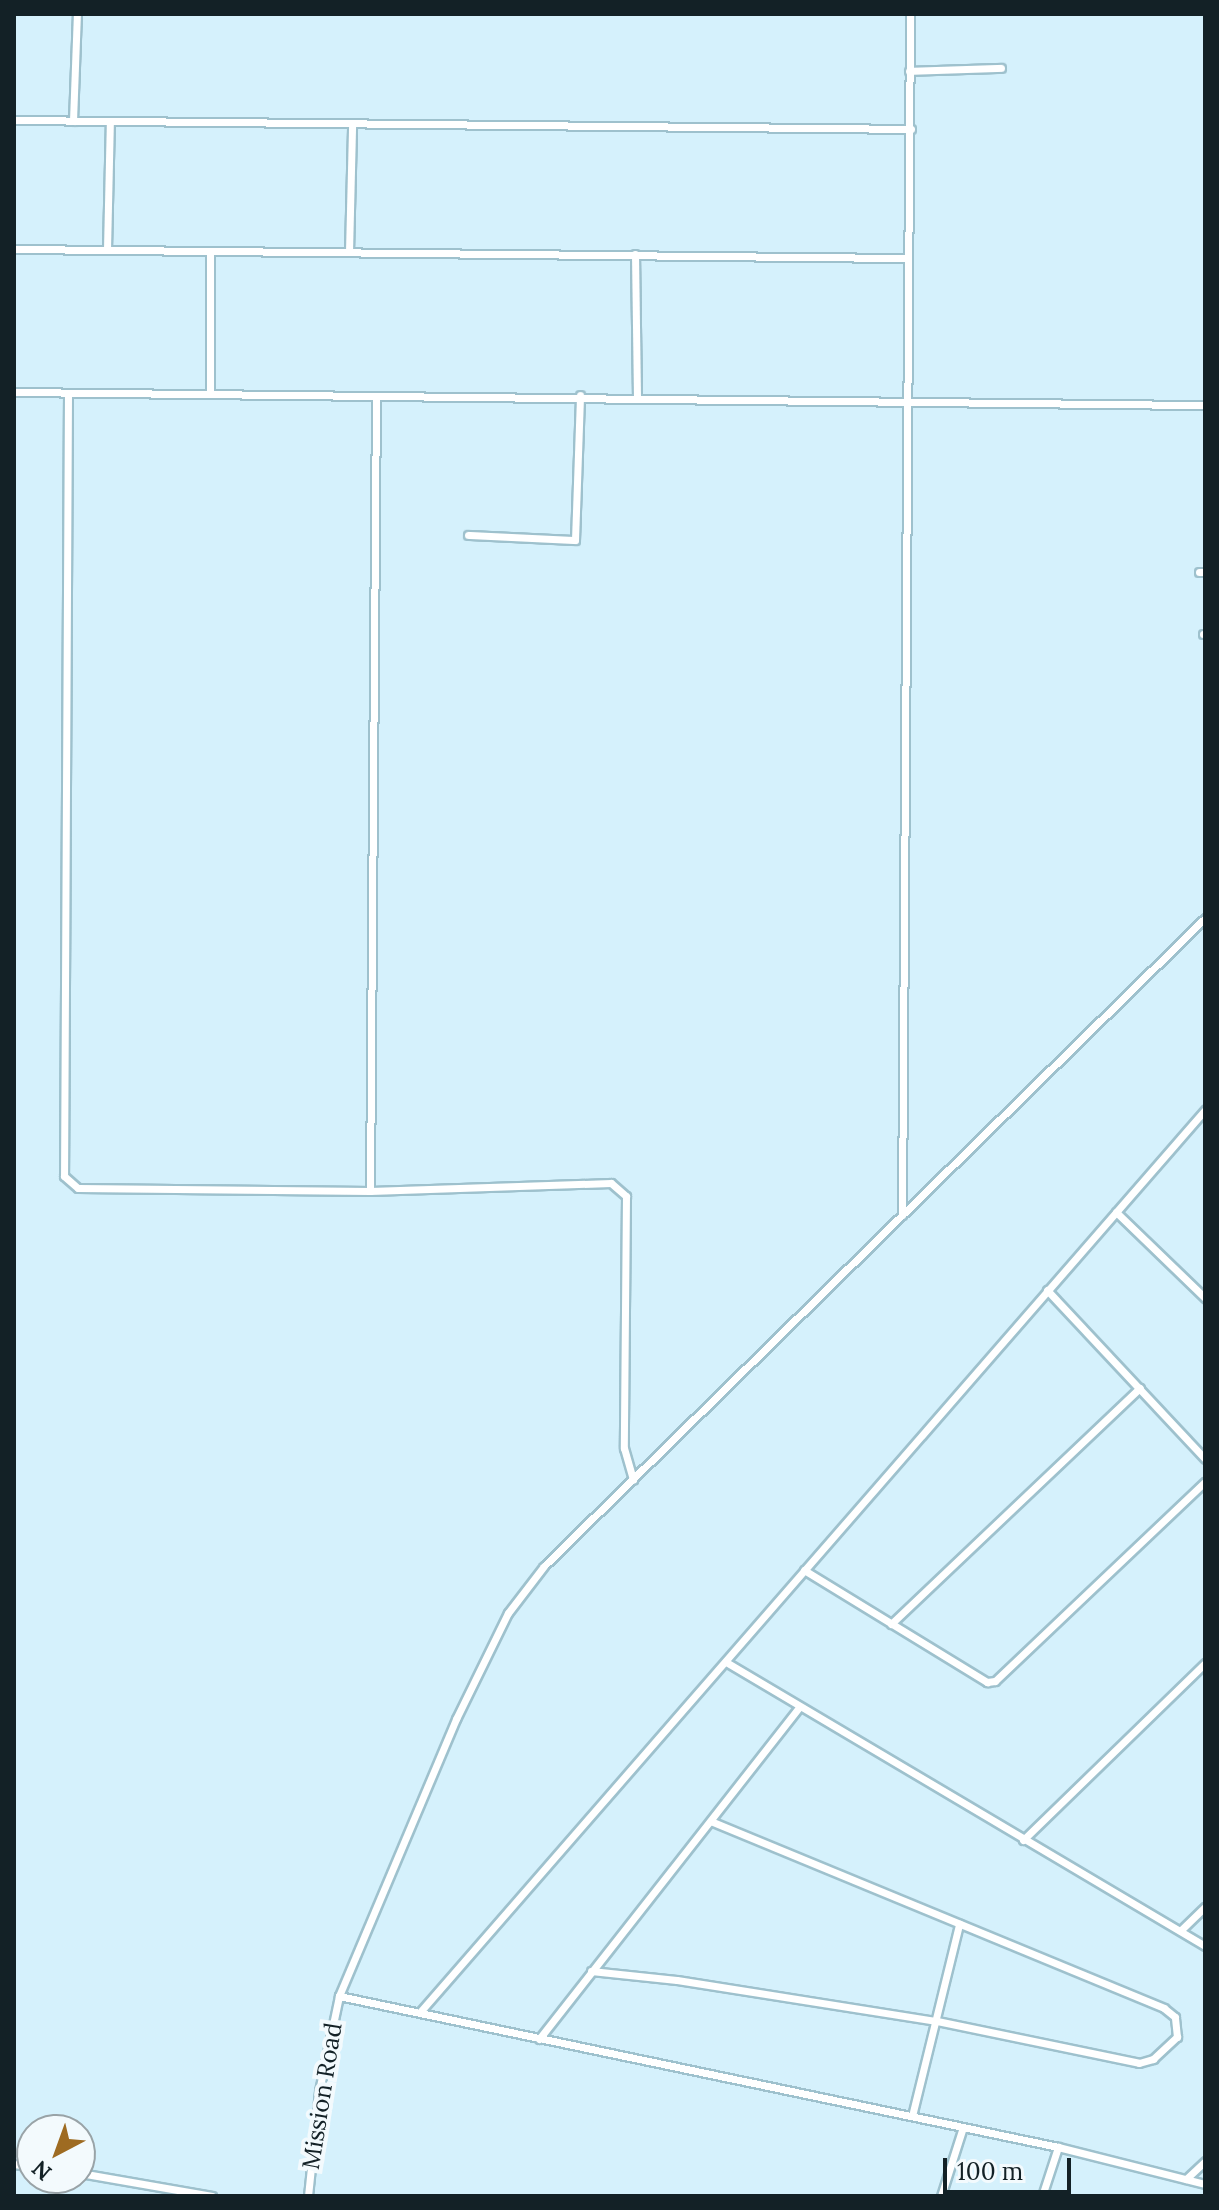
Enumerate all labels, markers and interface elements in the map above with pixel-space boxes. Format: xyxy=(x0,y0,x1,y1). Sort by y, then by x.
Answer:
street label: Mission Road xyxy=(296,2020,348,2172)
north arrow xyxy=(16,2114,96,2194)
scale bar xyxy=(947,2142,1075,2192)
text: N xyxy=(26,2154,57,2187)
text: 100 m xyxy=(957,2156,1023,2187)

